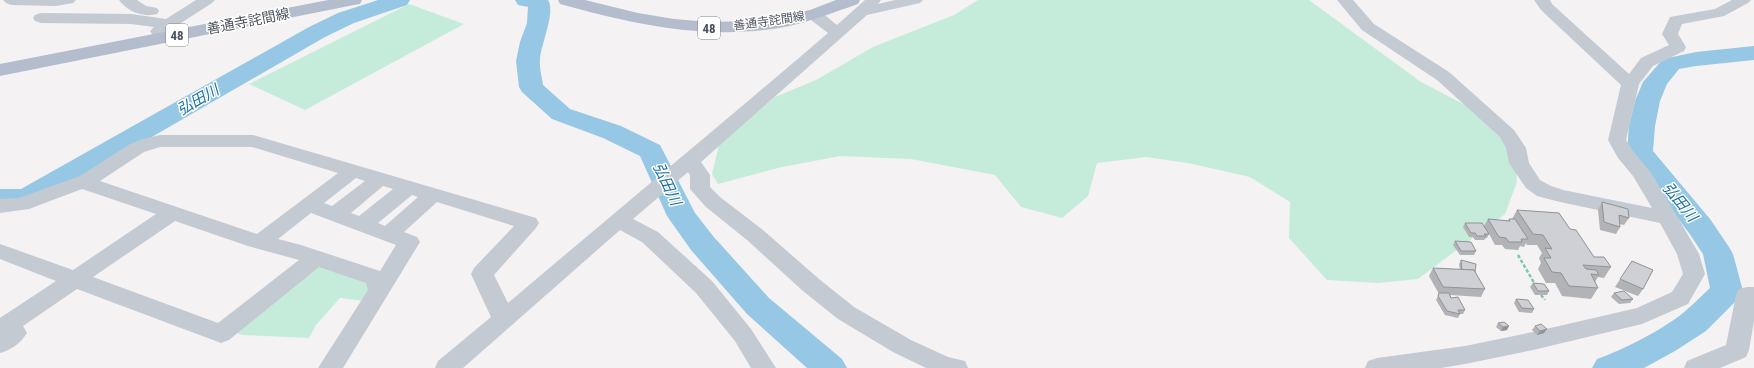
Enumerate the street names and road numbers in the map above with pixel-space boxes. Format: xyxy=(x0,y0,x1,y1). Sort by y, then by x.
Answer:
street label: 善通寺詫間線 xyxy=(205,5,291,37)
street label: 善通寺詫間線 xyxy=(732,9,806,33)
road number: 48 xyxy=(698,17,720,39)
road number: 48 xyxy=(166,24,188,46)

